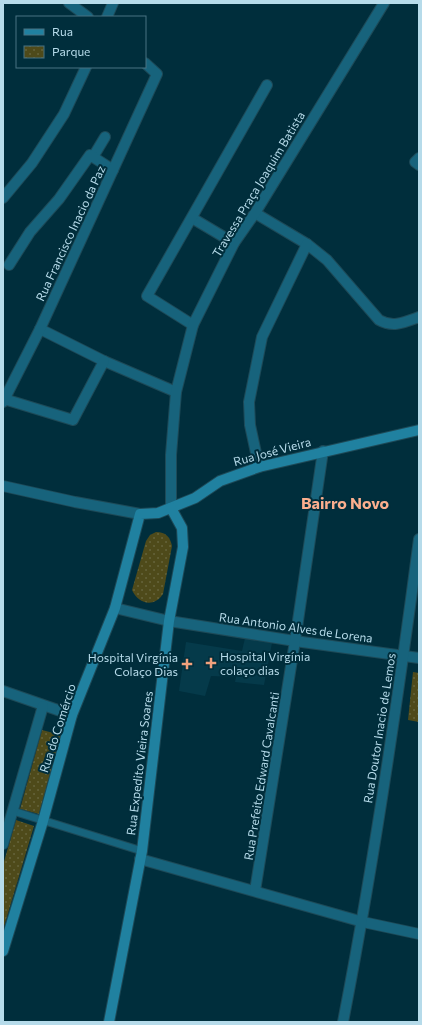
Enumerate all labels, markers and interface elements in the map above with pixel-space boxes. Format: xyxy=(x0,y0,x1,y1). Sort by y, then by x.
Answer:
legend xyxy=(16,16,146,68)
text: Rua xyxy=(52,24,73,38)
text: Parque xyxy=(52,44,90,58)
street label: Travessa Praça Joaquim Batista xyxy=(209,109,308,260)
street label: Rua Francisco Inacio da Paz xyxy=(32,163,108,303)
street label: Rua José Vieira xyxy=(232,434,313,469)
district label: Bairro Novo xyxy=(301,493,390,512)
street label: Rua Antonio Alves de Lorena xyxy=(218,609,374,645)
place label: Hospital Virgínia colaço dias xyxy=(220,649,310,677)
place label: Hospital Virgínia Colaço Dias xyxy=(88,650,178,678)
street label: Rua Doutor Inacio de Lemos xyxy=(360,652,398,804)
marker: Hospital Virgínia colaço dias xyxy=(205,657,217,669)
marker: Hospital Virgínia Colaço Dias xyxy=(181,658,193,670)
street label: Rua do Comércio xyxy=(36,682,78,774)
street label: Rua Expedito Vieira Soares xyxy=(123,690,155,836)
street label: Rua Prefeito Edward Cavalcanti xyxy=(241,691,281,861)

